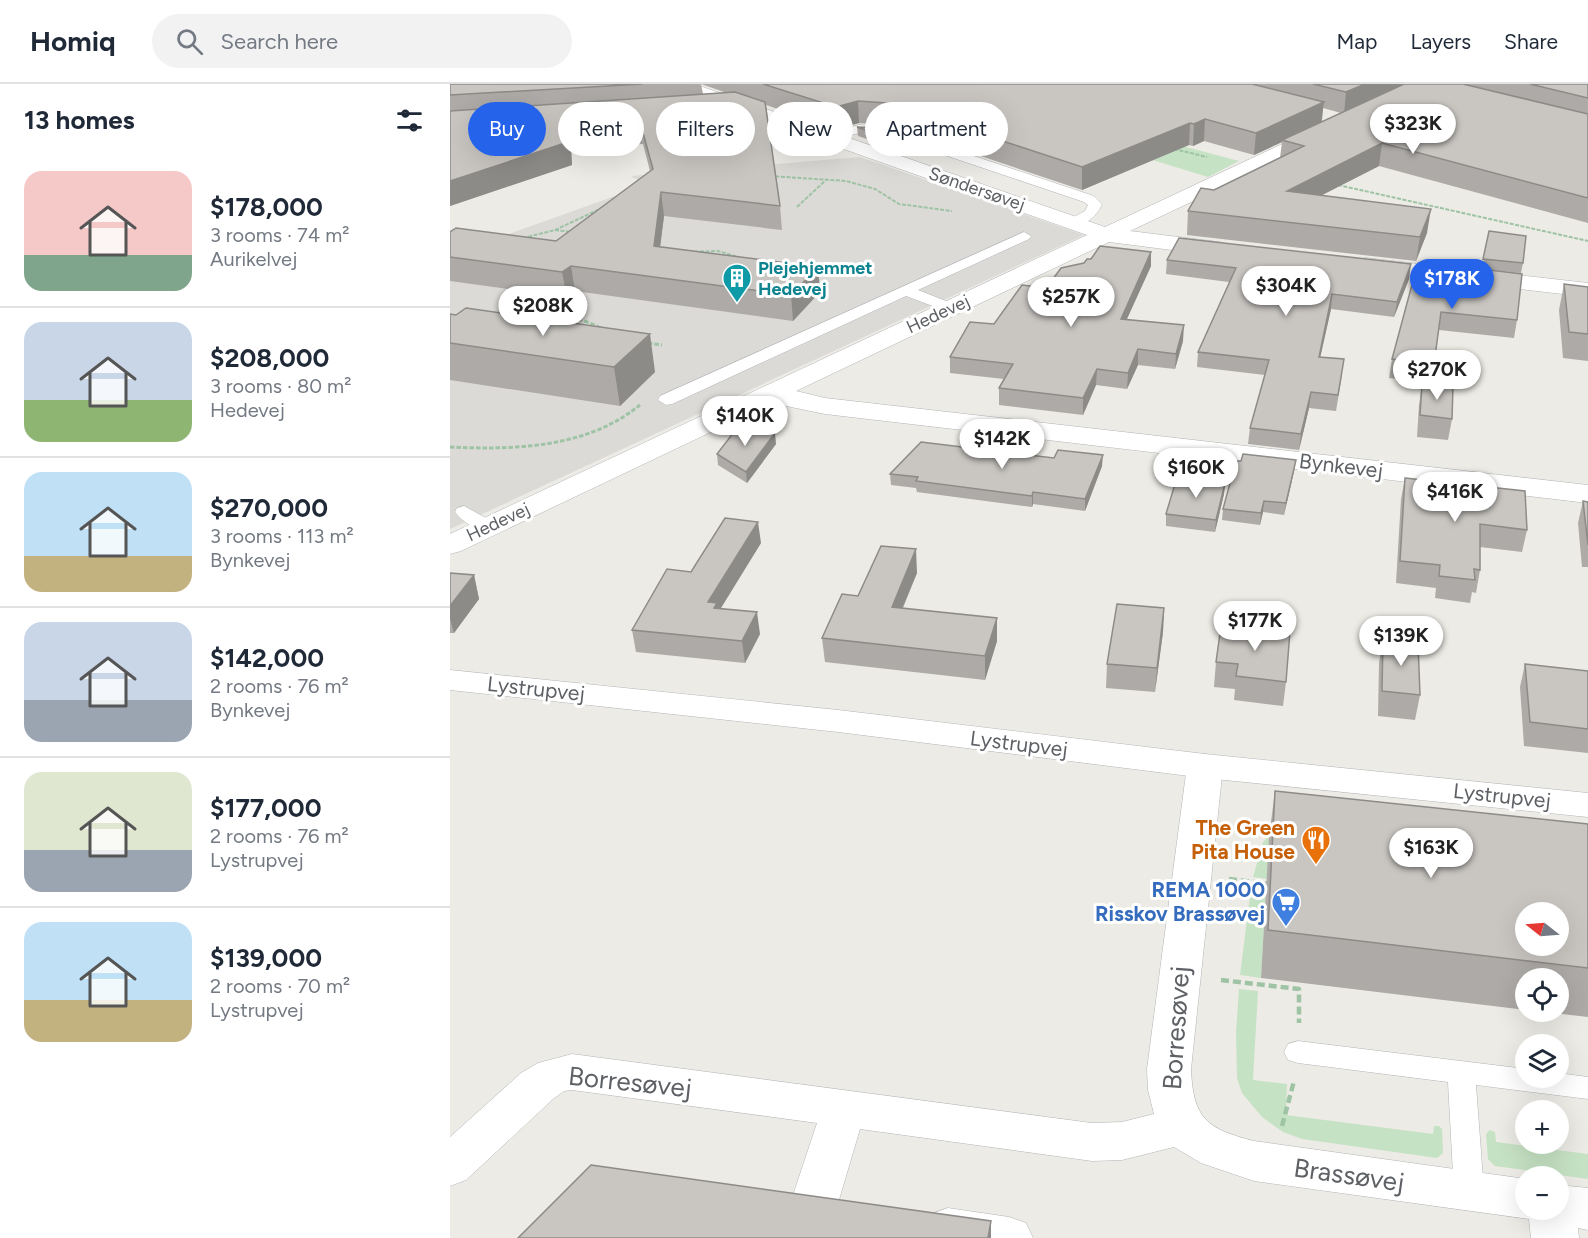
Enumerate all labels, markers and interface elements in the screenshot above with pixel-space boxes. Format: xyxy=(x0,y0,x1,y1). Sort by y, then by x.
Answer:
search box xyxy=(152,14,572,68)
text: Homiq xyxy=(30,24,116,58)
icon: search xyxy=(173,25,206,58)
text: Search here xyxy=(221,28,338,55)
text: Map xyxy=(1337,29,1377,54)
text: Layers xyxy=(1410,29,1471,54)
text: Share xyxy=(1504,29,1558,54)
chip: Buy xyxy=(468,102,546,156)
chip: Rent xyxy=(558,102,644,156)
chip: Filters xyxy=(656,102,755,156)
chip: New xyxy=(767,102,853,156)
chip: Apartment xyxy=(865,102,1008,156)
text: 13 homes xyxy=(24,104,135,136)
icon: filters xyxy=(393,104,426,137)
pin: $323K xyxy=(1371,104,1455,155)
text: $323K xyxy=(1384,111,1442,135)
street label: Søndersøvej xyxy=(926,162,1028,216)
text: $178,000 xyxy=(210,191,323,223)
icon: home xyxy=(72,195,144,267)
text: 3 rooms · 74 m² xyxy=(210,223,349,247)
text: Aurikelvej xyxy=(210,247,297,271)
place label: Plejehjemmet Hedevej xyxy=(758,257,873,300)
pin: $178K xyxy=(1410,259,1494,310)
building icon: Plejehjemmet Hedevej xyxy=(721,262,753,304)
pin: $304K xyxy=(1244,266,1328,317)
text: $178K xyxy=(1424,266,1480,290)
text: $304K xyxy=(1255,273,1317,297)
pin: $257K xyxy=(1029,277,1113,328)
text: $257K xyxy=(1042,284,1100,308)
pin: $208K xyxy=(501,286,585,337)
street label: Hedevej xyxy=(903,290,973,338)
text: $208K xyxy=(512,293,574,317)
text: $208,000 xyxy=(210,342,329,374)
icon: home xyxy=(72,346,144,418)
pin: $270K xyxy=(1395,350,1479,401)
text: $270K xyxy=(1407,357,1467,381)
text: 3 rooms · 80 m² xyxy=(210,374,351,398)
pin: $140K xyxy=(703,396,787,447)
text: Hedevej xyxy=(210,398,285,422)
text: $140K xyxy=(716,403,774,427)
pin: $142K xyxy=(960,419,1044,470)
text: $142K xyxy=(973,426,1031,450)
pin: $160K xyxy=(1154,448,1238,499)
street label: Bynkevej xyxy=(1298,448,1385,483)
text: $160K xyxy=(1167,455,1225,479)
pin: $416K xyxy=(1413,472,1497,523)
text: $416K xyxy=(1426,479,1484,503)
text: $270,000 xyxy=(210,492,328,524)
icon: home xyxy=(72,496,144,568)
street label: Hedevej xyxy=(463,498,533,546)
text: 3 rooms · 113 m² xyxy=(210,524,354,548)
text: Bynkevej xyxy=(210,548,291,572)
pin: $177K xyxy=(1213,601,1297,652)
text: $177K xyxy=(1227,608,1283,632)
pin: $139K xyxy=(1359,616,1443,667)
text: $139K xyxy=(1373,623,1429,647)
text: $142,000 xyxy=(210,642,324,674)
icon: home xyxy=(72,646,144,718)
street label: Lystrupvej xyxy=(486,671,586,706)
text: 2 rooms · 76 m² xyxy=(210,674,349,698)
text: Bynkevej xyxy=(210,698,291,722)
street label: Lystrupvej xyxy=(969,725,1069,762)
street label: Lystrupvej xyxy=(1452,778,1552,813)
text: $177,000 xyxy=(210,792,322,824)
icon: home xyxy=(72,796,144,868)
place label: The Green Pita House xyxy=(1191,815,1295,864)
text: 2 rooms · 76 m² xyxy=(210,824,349,848)
restaurant icon: The Green Pita House xyxy=(1300,824,1332,866)
pin: $163K xyxy=(1389,828,1473,879)
text: $163K xyxy=(1403,835,1459,859)
text: Lystrupvej xyxy=(210,848,304,872)
place label: REMA 1000 Risskov Brassøvej xyxy=(1095,877,1265,926)
supermarket icon: REMA 1000 Risskov Brassøvej xyxy=(1270,886,1302,928)
north arrow xyxy=(1515,902,1569,956)
map controls xyxy=(1515,902,1569,1220)
text: $139,000 xyxy=(210,942,322,974)
icon: home xyxy=(72,946,144,1018)
street label: Borresøvej xyxy=(1156,965,1196,1091)
button: locate xyxy=(1515,968,1569,1022)
text: 2 rooms · 70 m² xyxy=(210,974,350,998)
text: Lystrupvej xyxy=(210,998,304,1022)
button: layers xyxy=(1515,1034,1569,1088)
street label: Borresøvej xyxy=(567,1060,693,1104)
button: + xyxy=(1515,1100,1569,1154)
street label: Brassøvej xyxy=(1292,1151,1406,1199)
button: − xyxy=(1515,1166,1569,1220)

